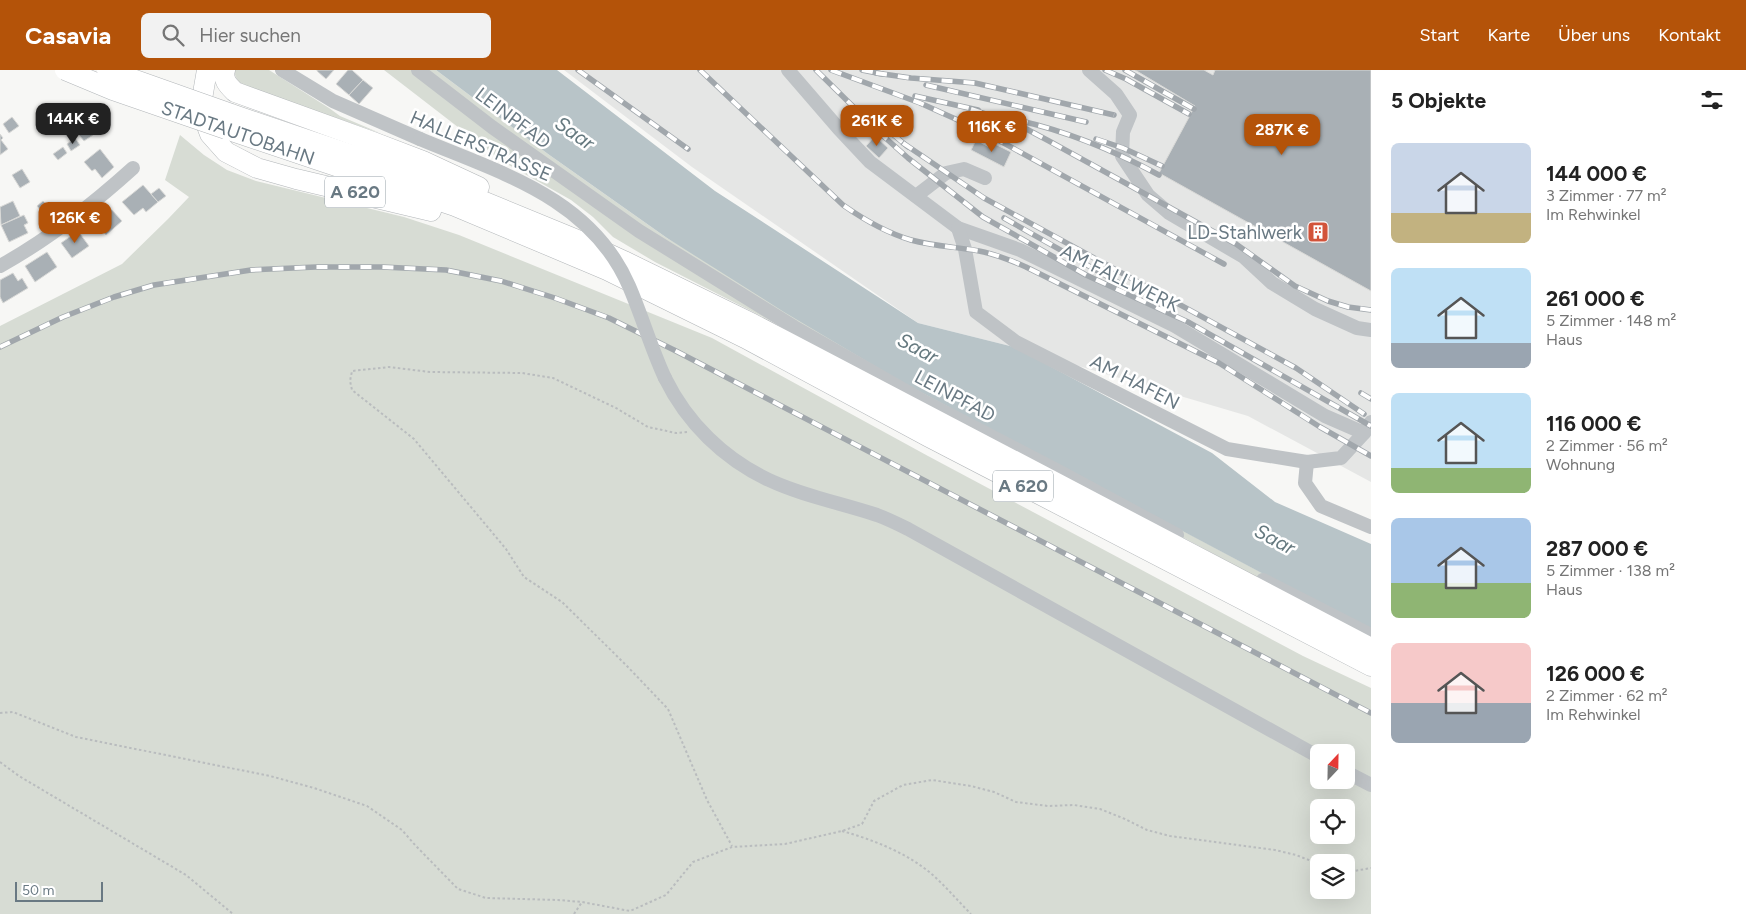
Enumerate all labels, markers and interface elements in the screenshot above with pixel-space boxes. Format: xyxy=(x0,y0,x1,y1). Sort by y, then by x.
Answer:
search box xyxy=(141,13,491,58)
text: Casavia xyxy=(25,21,111,50)
icon: search xyxy=(159,21,187,49)
text: Hier suchen xyxy=(199,24,301,47)
text: Start xyxy=(1420,24,1459,46)
text: Karte xyxy=(1487,24,1530,46)
text: Über uns xyxy=(1558,24,1630,46)
text: Kontakt xyxy=(1658,24,1721,46)
street label: LEINPFAD xyxy=(471,82,555,154)
icon: filters xyxy=(1698,86,1726,114)
text: 5 Objekte xyxy=(1391,88,1486,113)
street label: STADTAUTOBAHN xyxy=(158,96,318,170)
pin: 144K € xyxy=(32,102,114,145)
pin: 261K € xyxy=(836,104,918,147)
street label: HALLERSTRASSE xyxy=(407,106,555,186)
text: 144K € xyxy=(47,109,99,128)
water label: Saar xyxy=(551,111,600,156)
text: 261K € xyxy=(852,111,902,130)
pin: 116K € xyxy=(951,111,1033,153)
pin: 287K € xyxy=(1241,114,1323,156)
text: 116K € xyxy=(968,117,1016,136)
text: 287K € xyxy=(1255,120,1309,139)
text: 144 000 € xyxy=(1546,161,1647,186)
icon: home xyxy=(1431,163,1491,223)
road number: A 620 xyxy=(325,176,385,208)
text: 3 Zimmer · 77 m² xyxy=(1546,186,1667,205)
pin: 126K € xyxy=(34,202,116,244)
text: Im Rehwinkel xyxy=(1546,205,1641,224)
text: 126K € xyxy=(50,208,100,227)
building icon: LD-Stahlwerk xyxy=(1306,220,1330,244)
place label: LD-Stahlwerk xyxy=(1187,221,1303,244)
street label: AM FALLWERK xyxy=(1057,239,1184,317)
text: 261 000 € xyxy=(1546,286,1645,311)
icon: home xyxy=(1431,288,1491,348)
text: 5 Zimmer · 148 m² xyxy=(1546,311,1676,330)
water label: Saar xyxy=(894,327,943,369)
text: Haus xyxy=(1546,330,1583,349)
street label: AM HAFEN xyxy=(1087,350,1183,414)
street label: LEINPFAD xyxy=(911,365,999,427)
text: 116 000 € xyxy=(1546,411,1641,436)
icon: home xyxy=(1431,413,1491,473)
text: 2 Zimmer · 56 m² xyxy=(1546,436,1668,455)
text: Wohnung xyxy=(1546,455,1615,474)
road number: A 620 xyxy=(993,471,1053,502)
water label: Saar xyxy=(1251,518,1300,560)
text: 287 000 € xyxy=(1546,536,1648,561)
icon: home xyxy=(1431,538,1491,598)
text: 5 Zimmer · 138 m² xyxy=(1546,561,1675,580)
text: Haus xyxy=(1546,580,1583,599)
text: 126 000 € xyxy=(1546,661,1645,686)
icon: home xyxy=(1431,663,1491,723)
text: 2 Zimmer · 62 m² xyxy=(1546,686,1668,705)
text: Im Rehwinkel xyxy=(1546,705,1641,724)
north arrow xyxy=(1310,744,1355,789)
map controls xyxy=(1310,744,1355,899)
button: locate xyxy=(1310,799,1355,844)
button: layers xyxy=(1310,854,1355,899)
scale bar xyxy=(15,879,102,902)
text: 50 m xyxy=(22,882,54,899)

